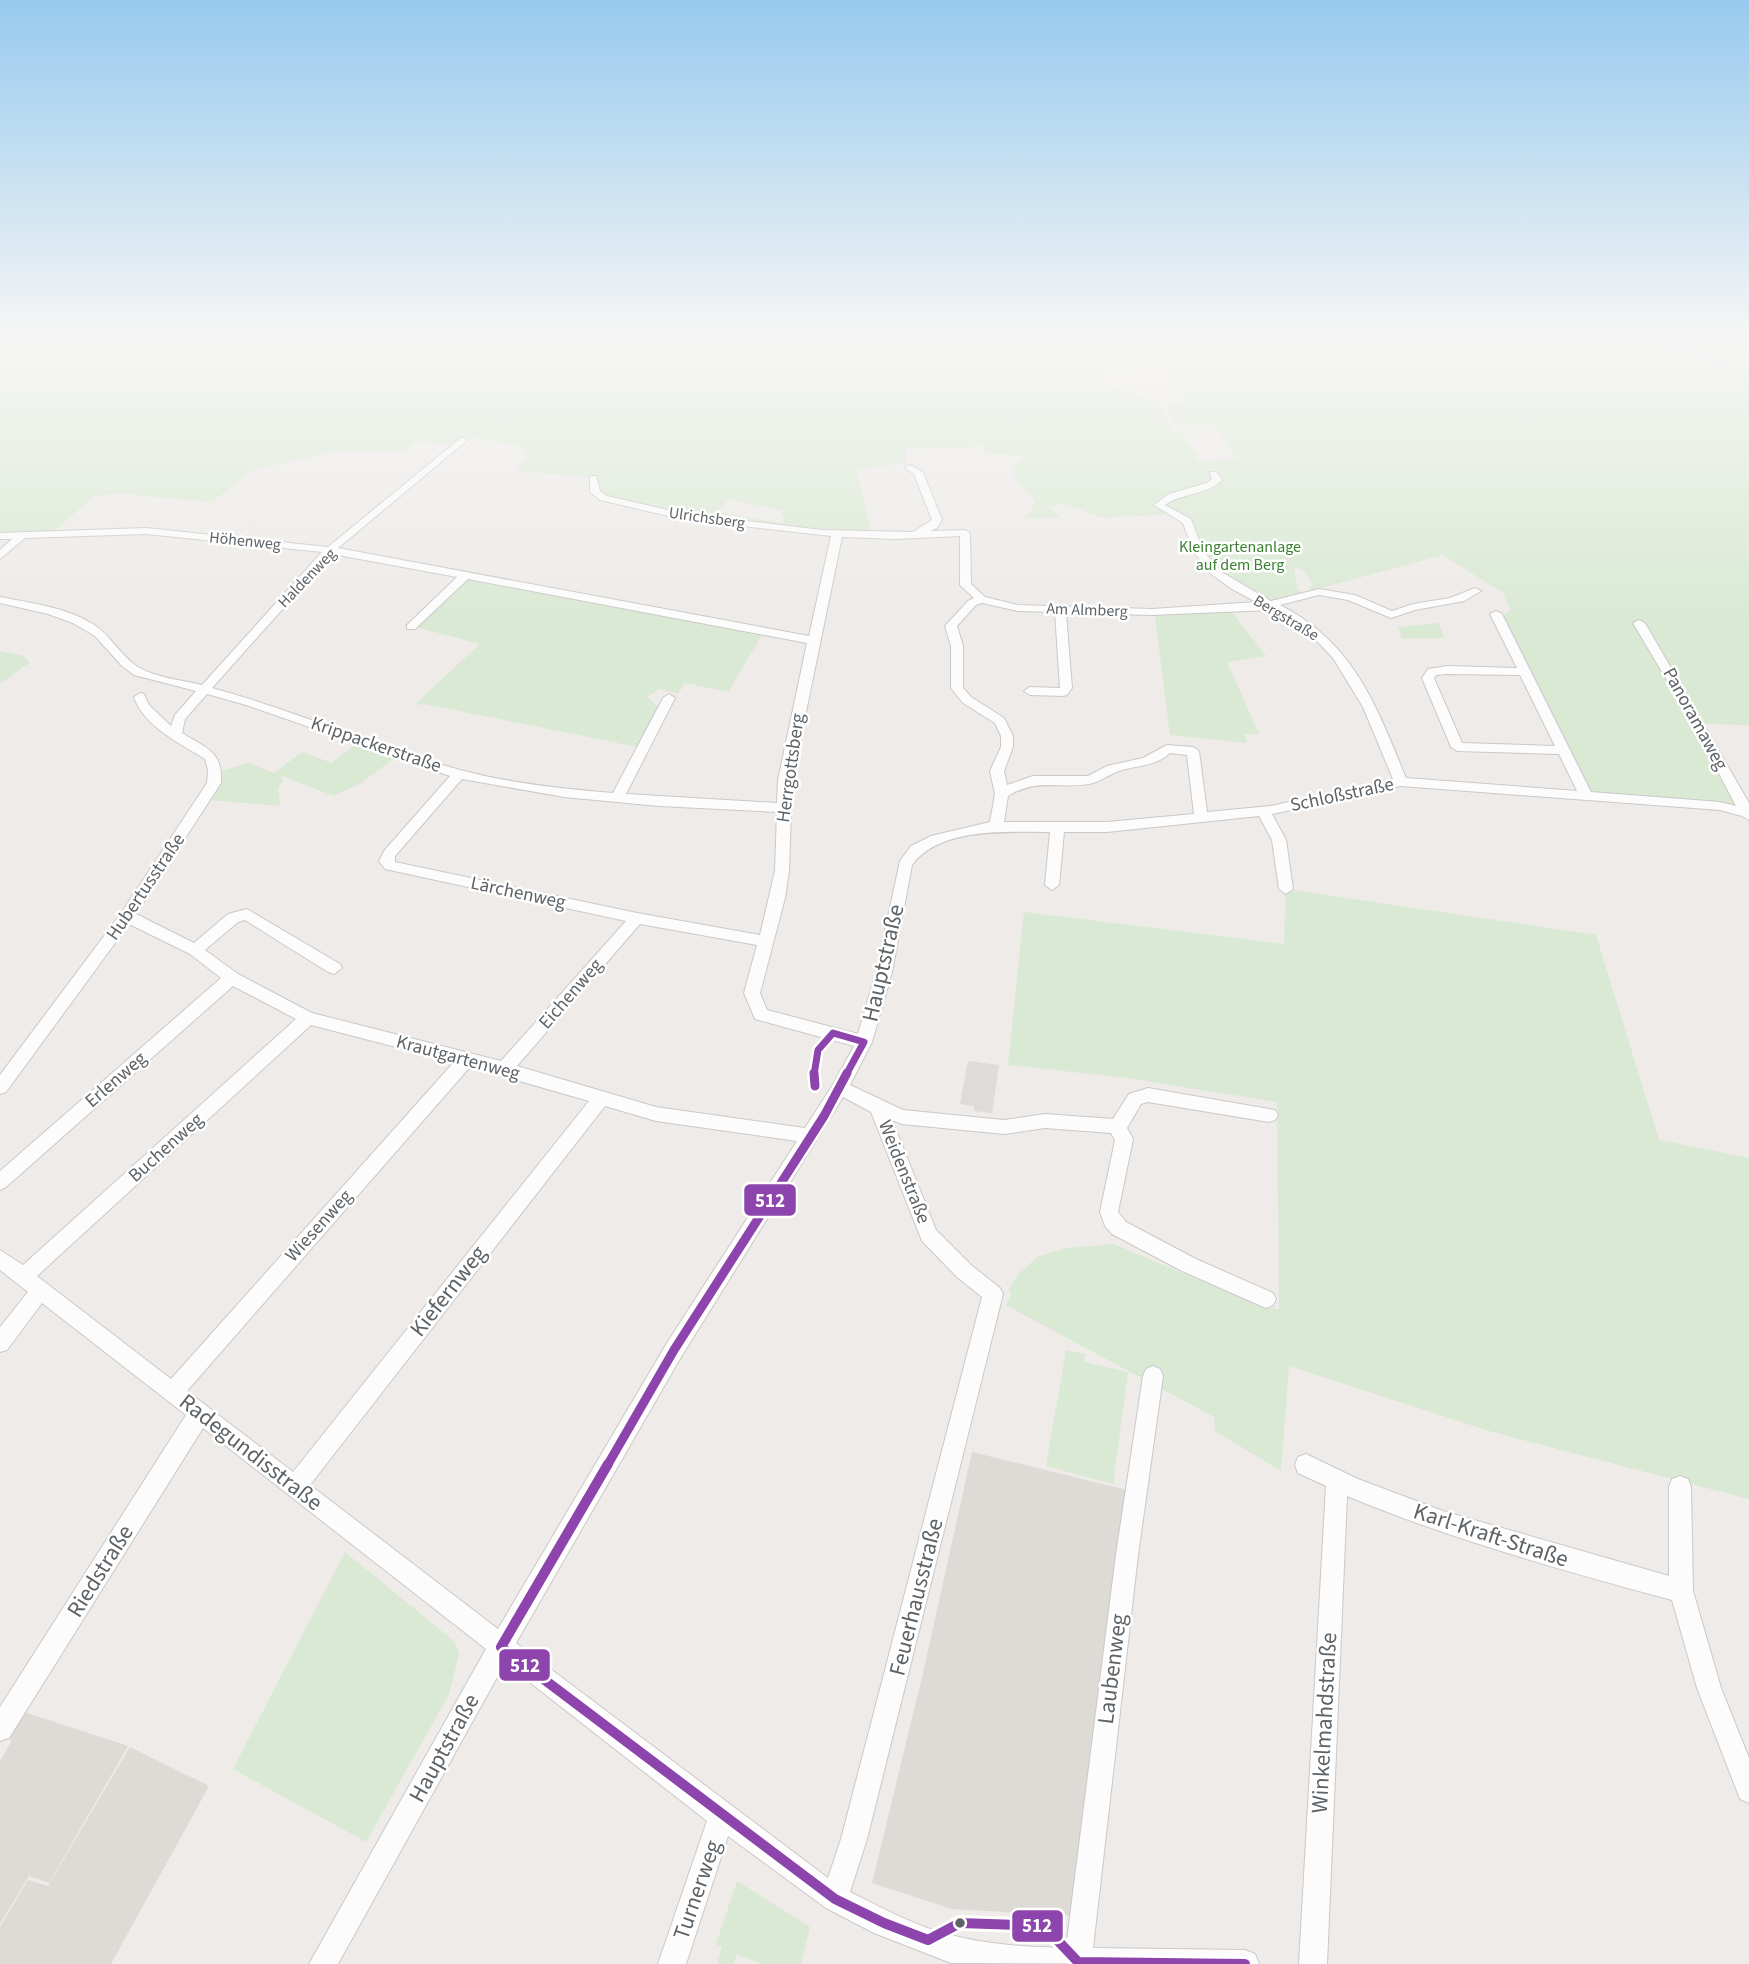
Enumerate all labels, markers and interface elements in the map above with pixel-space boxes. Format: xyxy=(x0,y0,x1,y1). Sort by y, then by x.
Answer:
street label: Ulrichsberg xyxy=(667,502,747,534)
street label: Höhenweg xyxy=(208,526,282,556)
park label: Kleingartenanlage auf dem Berg xyxy=(1179,536,1301,576)
street label: Haldenweg xyxy=(273,543,341,613)
street label: Bergstraße xyxy=(1249,590,1323,646)
street label: Am Almberg xyxy=(1046,598,1128,622)
street label: Panoramaweg xyxy=(1656,663,1735,776)
street label: Krippackerstraße xyxy=(307,710,445,780)
street label: Herrgottsberg xyxy=(770,711,812,824)
street label: Schloßstraße xyxy=(1288,771,1396,819)
street label: Hubertusstraße xyxy=(100,828,192,946)
street label: Lärchenweg xyxy=(468,870,568,916)
street label: Hauptstraße xyxy=(853,901,913,1025)
street label: Eichenweg xyxy=(533,952,610,1035)
street label: Krautgartenweg xyxy=(393,1029,523,1088)
street label: Erlenweg xyxy=(79,1045,153,1114)
street label: Buchenweg xyxy=(123,1107,210,1189)
street label: Weidenstraße xyxy=(871,1116,937,1228)
line badge: 512 xyxy=(743,1183,797,1217)
street label: Wiesenweg xyxy=(279,1184,359,1268)
text: 512 xyxy=(755,1188,785,1215)
street label: Kiefernweg xyxy=(402,1238,495,1344)
street label: Radegundisstraße xyxy=(172,1385,330,1519)
street label: Karl-Kraft-Straße xyxy=(1409,1494,1573,1576)
street label: Feuerhausstraße xyxy=(880,1515,952,1679)
street label: Riedstraße xyxy=(59,1518,141,1624)
street label: Laubenweg xyxy=(1089,1611,1135,1726)
street label: Winkelmahdstraße xyxy=(1303,1632,1345,1814)
line badge: 512 xyxy=(498,1648,551,1682)
text: 512 xyxy=(510,1653,540,1680)
street label: Hauptstraße xyxy=(401,1688,487,1808)
street label: Turnerweg xyxy=(665,1835,730,1944)
line badge: 512 xyxy=(1011,1909,1064,1943)
text: 512 xyxy=(1022,1913,1052,1940)
unlabelled marker xyxy=(953,1916,967,1930)

